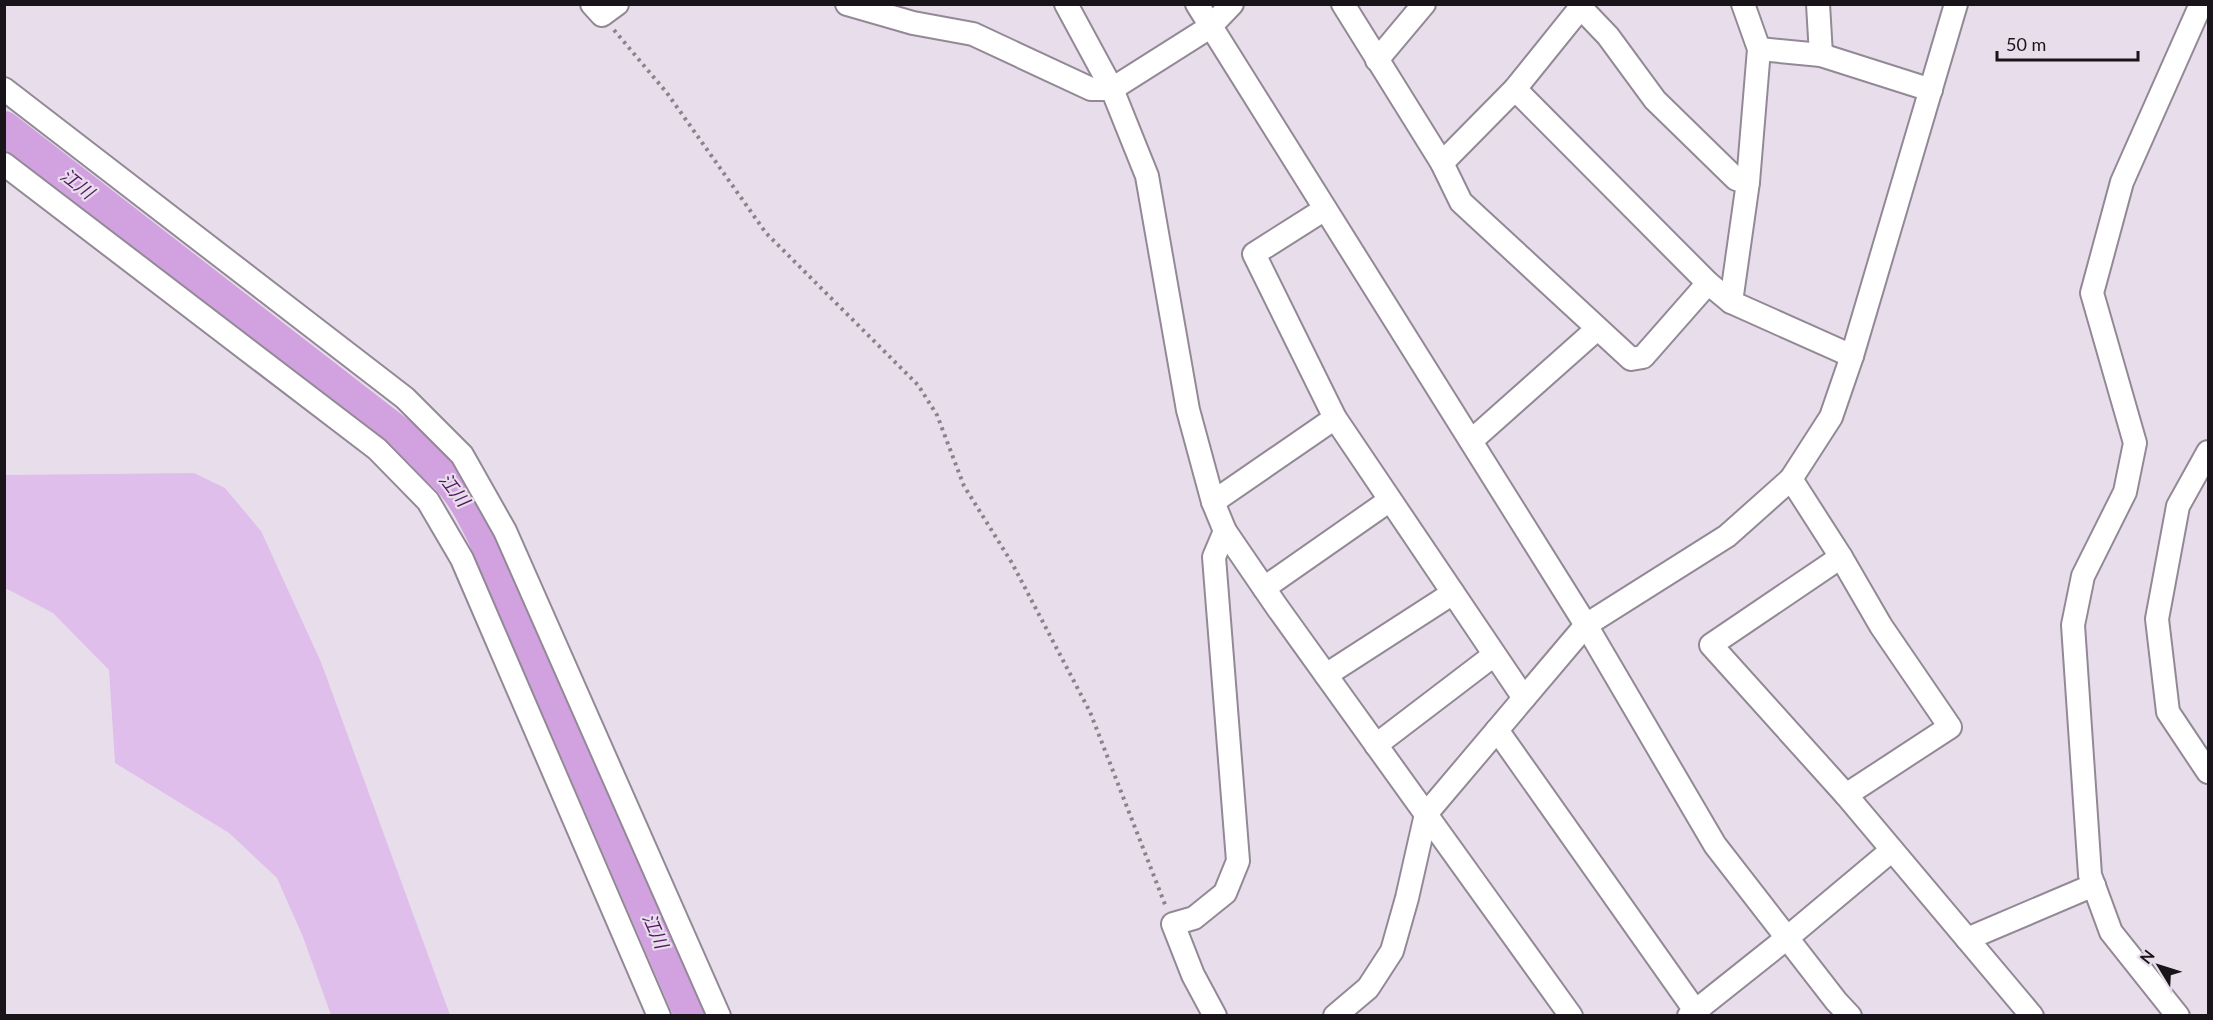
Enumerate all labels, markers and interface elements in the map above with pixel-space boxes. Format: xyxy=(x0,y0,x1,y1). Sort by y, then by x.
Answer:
scale bar xyxy=(1997,24,2138,62)
text: 50 m xyxy=(2006,33,2046,55)
water label: 江川 xyxy=(57,163,100,204)
water label: 江川 xyxy=(435,468,476,512)
water label: 江川 xyxy=(639,910,674,953)
north arrow xyxy=(2129,936,2189,996)
text: N xyxy=(2136,946,2158,967)

